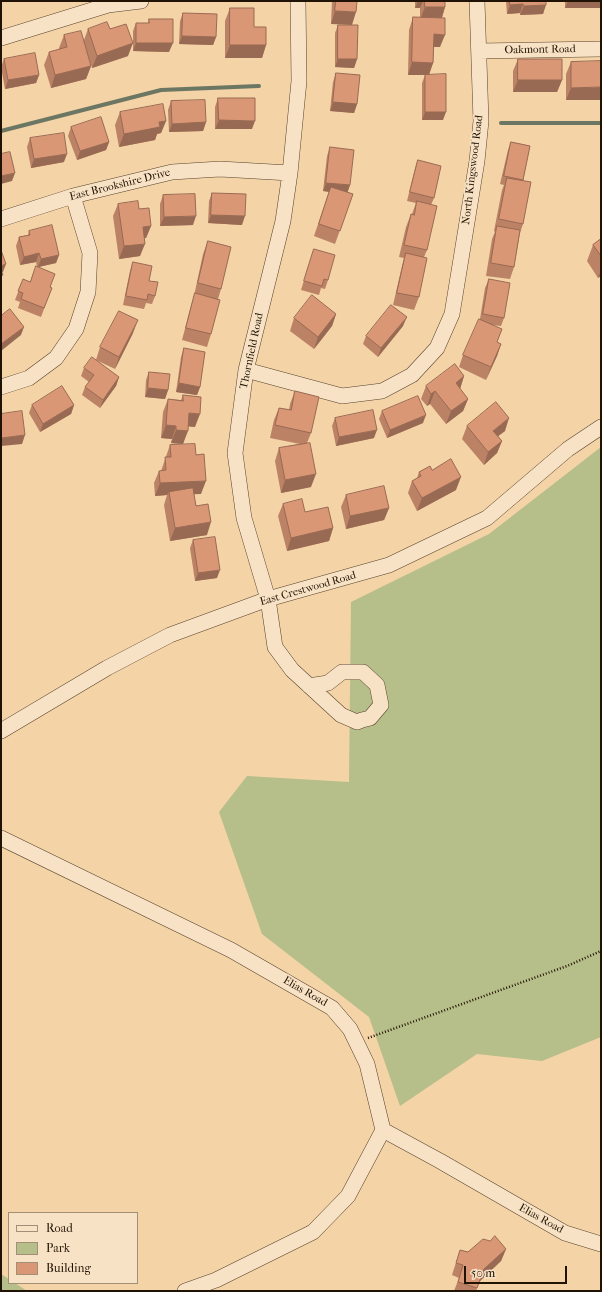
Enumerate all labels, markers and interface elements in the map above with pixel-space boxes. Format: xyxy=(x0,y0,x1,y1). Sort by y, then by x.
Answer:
street label: Oakmont Road xyxy=(504,43,576,57)
street label: North Kingswood Road xyxy=(460,114,486,226)
street label: East Brookshire Drive xyxy=(68,166,172,204)
street label: Thornfield Road xyxy=(237,312,267,390)
street label: East Crestwood Road xyxy=(258,569,358,609)
street label: Elias Road xyxy=(280,974,330,1010)
street label: Elias Road xyxy=(516,1201,566,1237)
legend xyxy=(8,1212,138,1284)
text: Road xyxy=(46,1221,73,1235)
text: Park xyxy=(46,1241,70,1255)
scale bar xyxy=(466,1258,569,1284)
text: Building xyxy=(46,1261,91,1275)
text: 50 m xyxy=(471,1266,495,1280)

